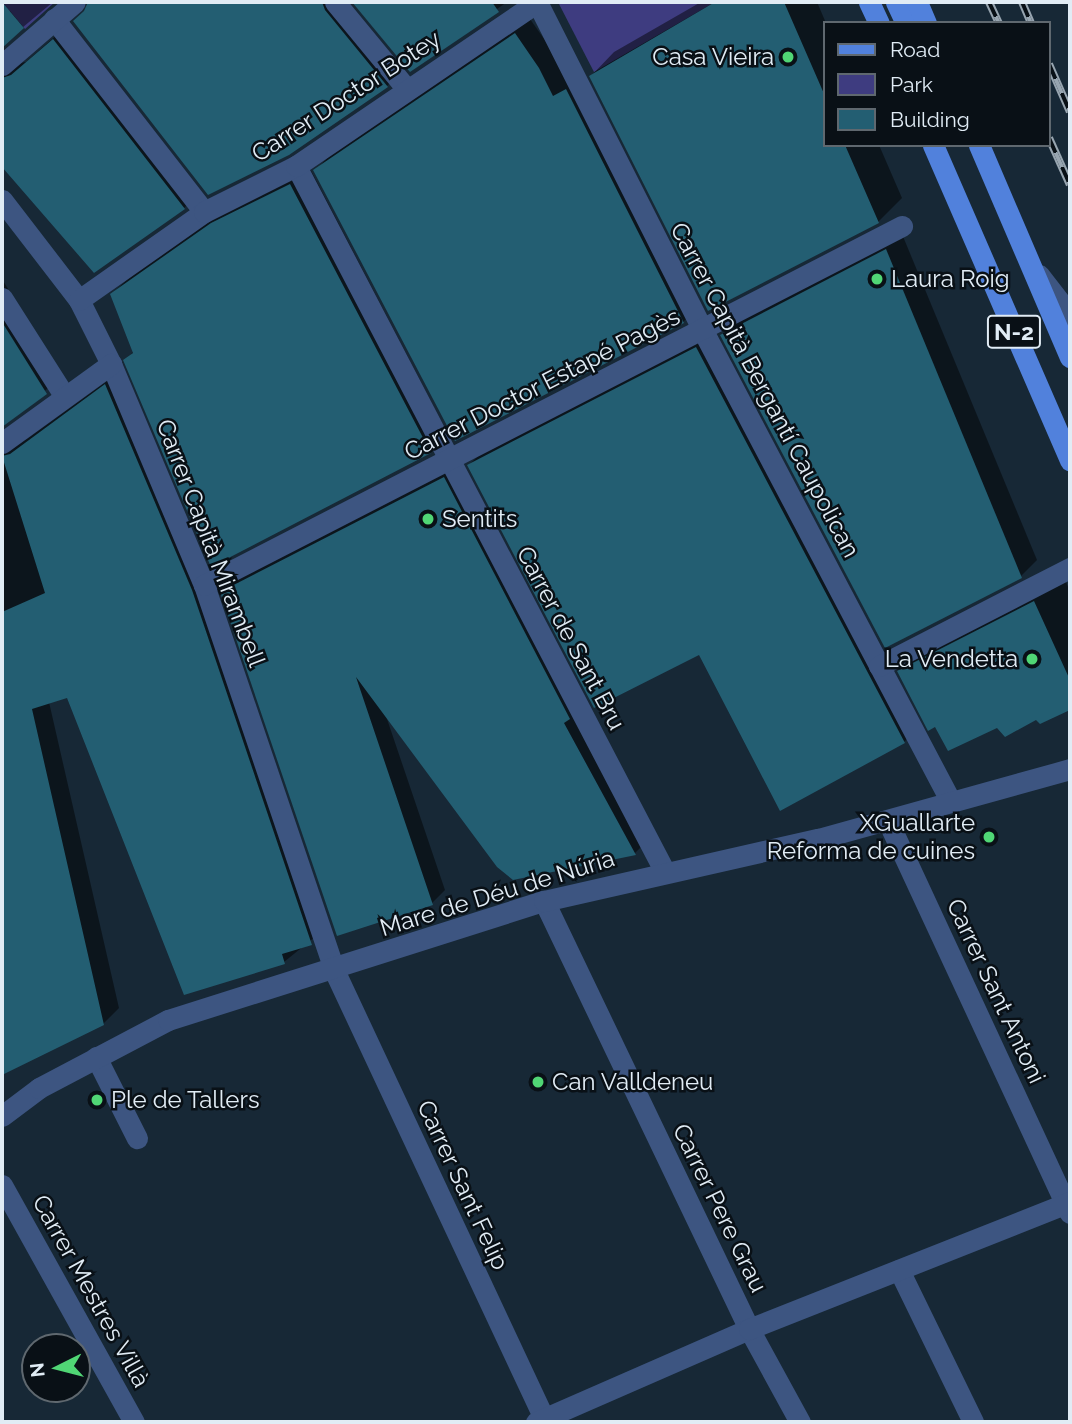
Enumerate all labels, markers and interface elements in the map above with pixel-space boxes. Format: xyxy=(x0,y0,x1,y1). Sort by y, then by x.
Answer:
legend xyxy=(824,21,1051,147)
street label: Carrer Doctor Botey xyxy=(246,24,446,168)
text: Road xyxy=(890,37,940,62)
place label: Casa Vieira xyxy=(651,43,774,71)
marker: Casa Vieira xyxy=(780,49,796,65)
text: Park xyxy=(890,72,933,97)
text: Building xyxy=(890,107,970,132)
street label: Carrer Capità Bergantí Caupolican xyxy=(664,217,866,563)
place label: Laura Roig xyxy=(891,265,1010,293)
marker: Laura Roig xyxy=(869,271,885,287)
street label: Carrer Doctor Estapé Pagès xyxy=(399,302,685,466)
road number: N-2 xyxy=(986,312,1042,352)
street label: Carrer Capità Mirambell xyxy=(150,415,272,671)
place label: Sentits xyxy=(442,505,517,533)
marker: Sentits xyxy=(420,511,436,527)
street label: Carrer de Sant Bru xyxy=(510,541,632,735)
place label: La Vendetta xyxy=(884,645,1018,673)
marker: La Vendetta xyxy=(1024,651,1040,667)
place label: XGuallarte Reforma de cuines xyxy=(767,809,975,865)
marker: XGuallarte Reforma de cuines xyxy=(981,829,997,845)
street label: Mare de Déu de Núria xyxy=(376,844,618,942)
street label: Carrer Sant Antoni xyxy=(940,893,1052,1089)
place label: Can Valldeneu xyxy=(552,1068,714,1096)
marker: Can Valldeneu xyxy=(530,1074,546,1090)
place label: Ple de Tallers xyxy=(111,1086,260,1114)
marker: Ple de Tallers xyxy=(89,1092,105,1108)
street label: Carrer Sant Felip xyxy=(411,1095,515,1275)
street label: Carrer Pere Grau xyxy=(667,1119,773,1297)
street label: Carrer Mestres Villà xyxy=(26,1189,156,1393)
north arrow xyxy=(21,1333,91,1403)
text: N xyxy=(25,1362,49,1378)

